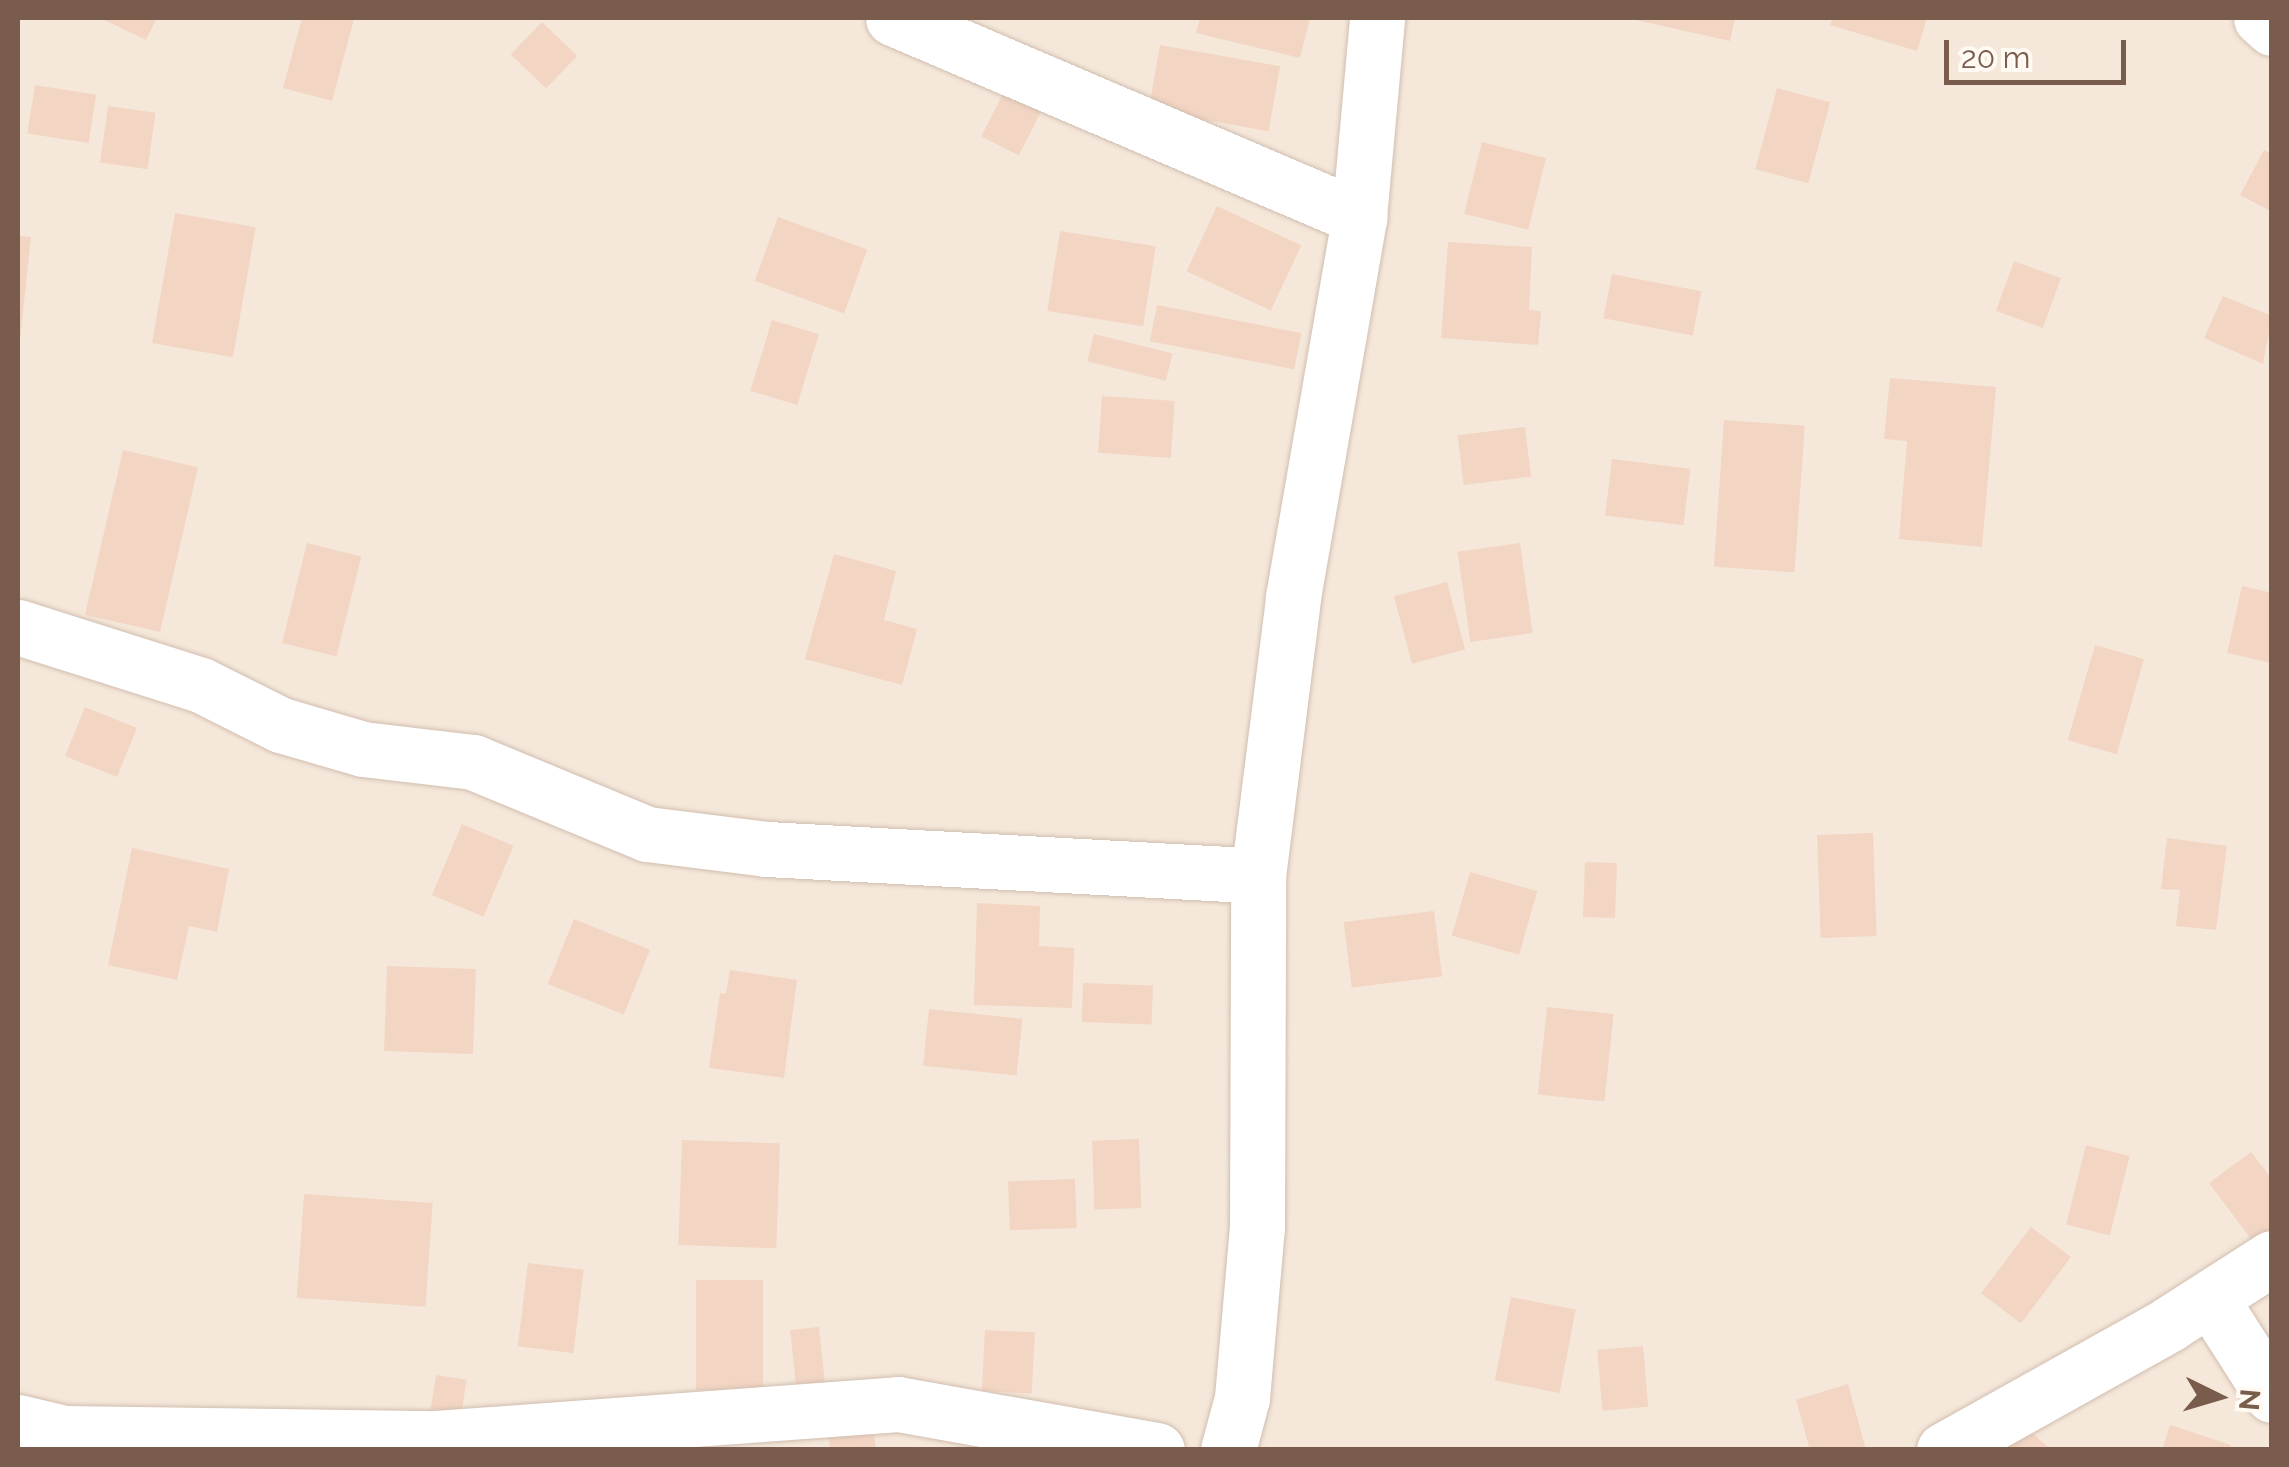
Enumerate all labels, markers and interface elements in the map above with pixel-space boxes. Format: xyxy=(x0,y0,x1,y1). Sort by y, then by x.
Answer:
scale bar xyxy=(1949,20,2132,82)
text: 20 m xyxy=(1961,40,2030,75)
north arrow xyxy=(2169,1347,2269,1447)
text: N xyxy=(2232,1388,2267,1412)

